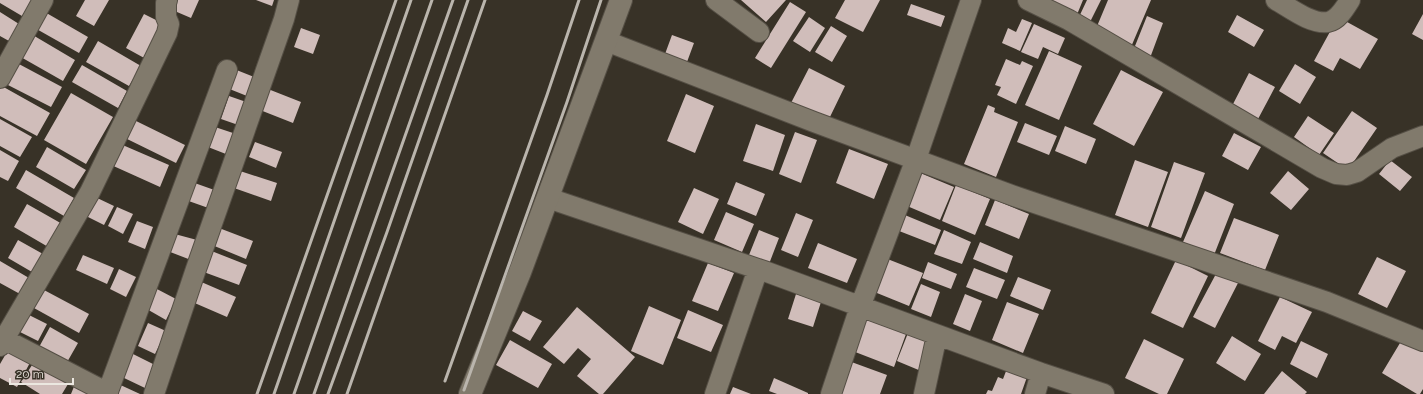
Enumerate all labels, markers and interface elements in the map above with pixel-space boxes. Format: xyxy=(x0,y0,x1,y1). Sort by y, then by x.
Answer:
scale bar xyxy=(10,360,73,386)
text: 20 m xyxy=(16,367,44,381)

